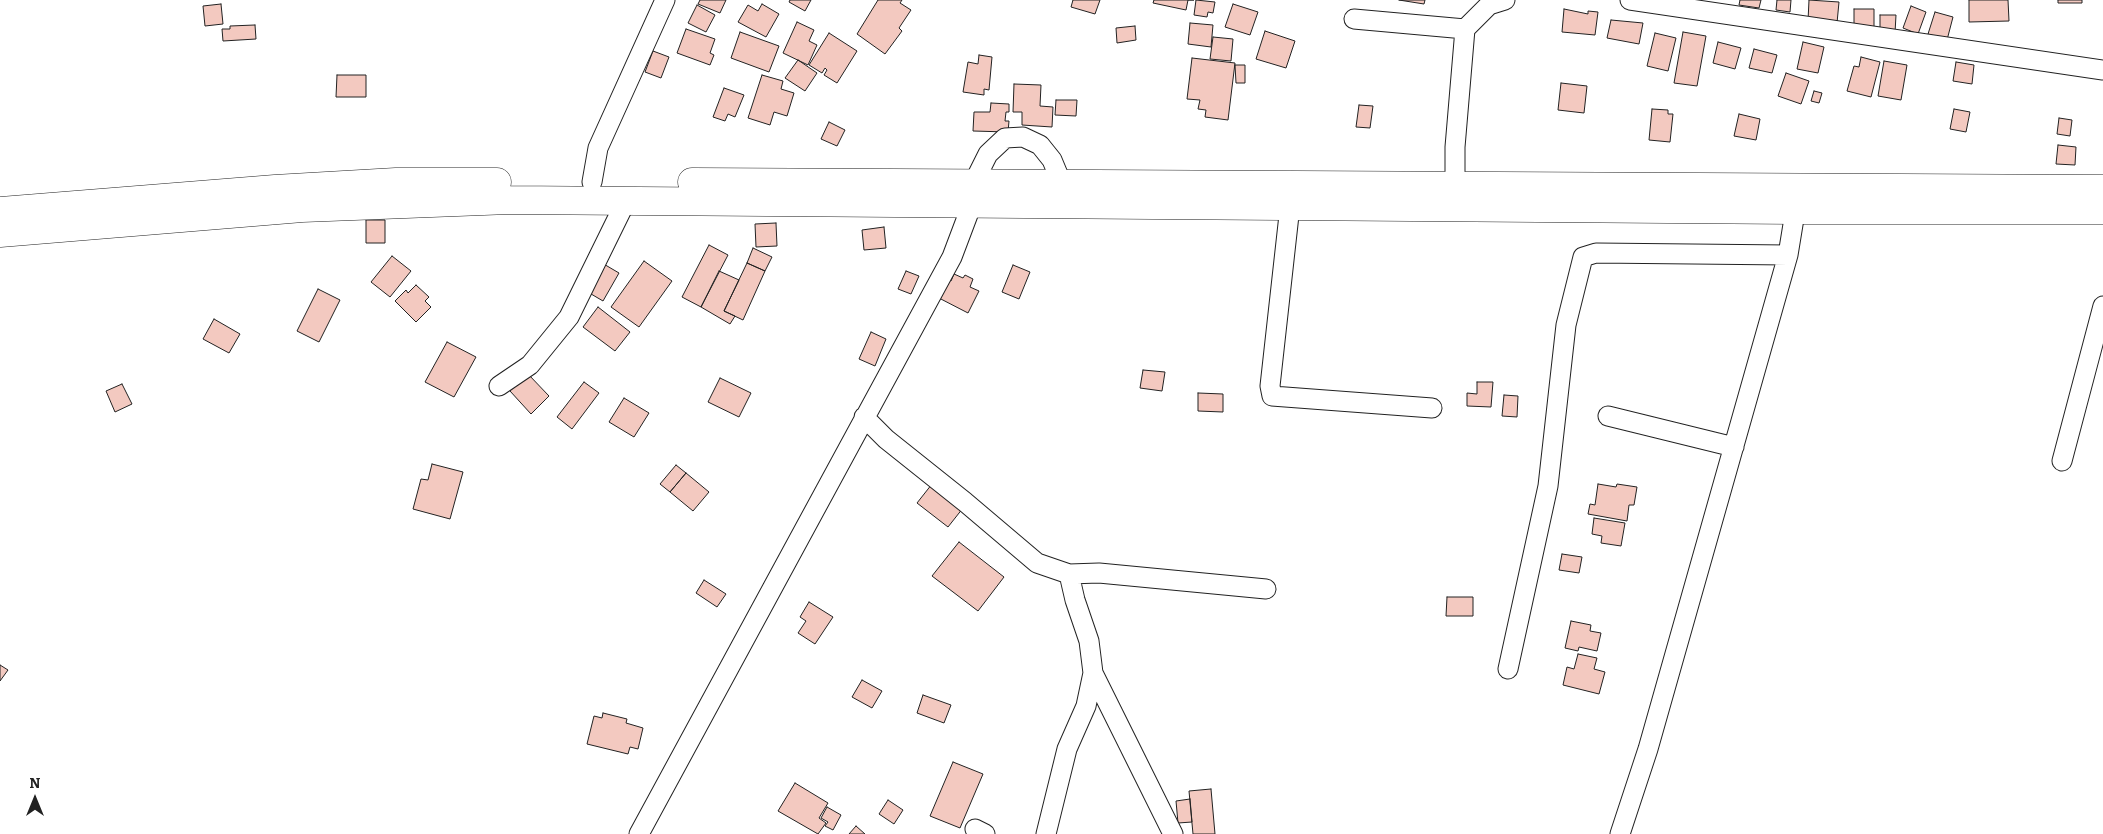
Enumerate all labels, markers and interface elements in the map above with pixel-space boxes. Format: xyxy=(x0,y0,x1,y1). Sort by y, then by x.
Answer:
north arrow xyxy=(10,774,60,824)
text: N xyxy=(30,775,40,792)

